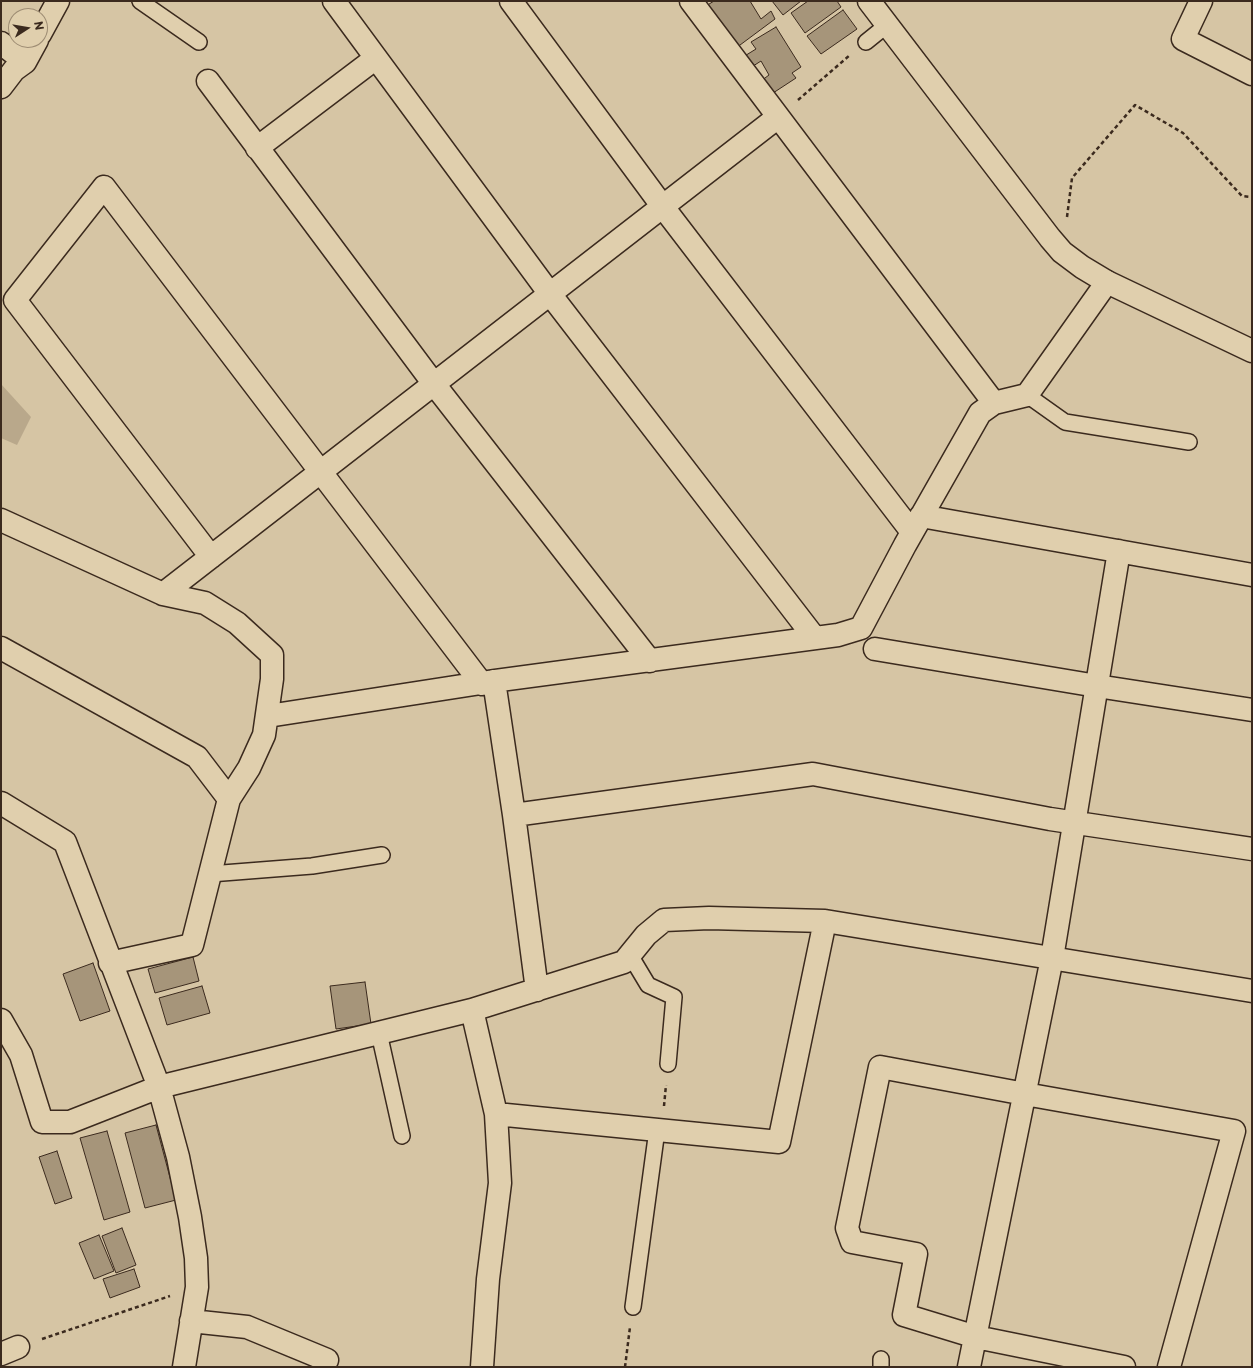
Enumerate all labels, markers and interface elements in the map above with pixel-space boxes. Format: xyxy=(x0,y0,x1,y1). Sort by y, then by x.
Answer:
north arrow xyxy=(8,8,48,48)
text: N xyxy=(30,20,48,32)

